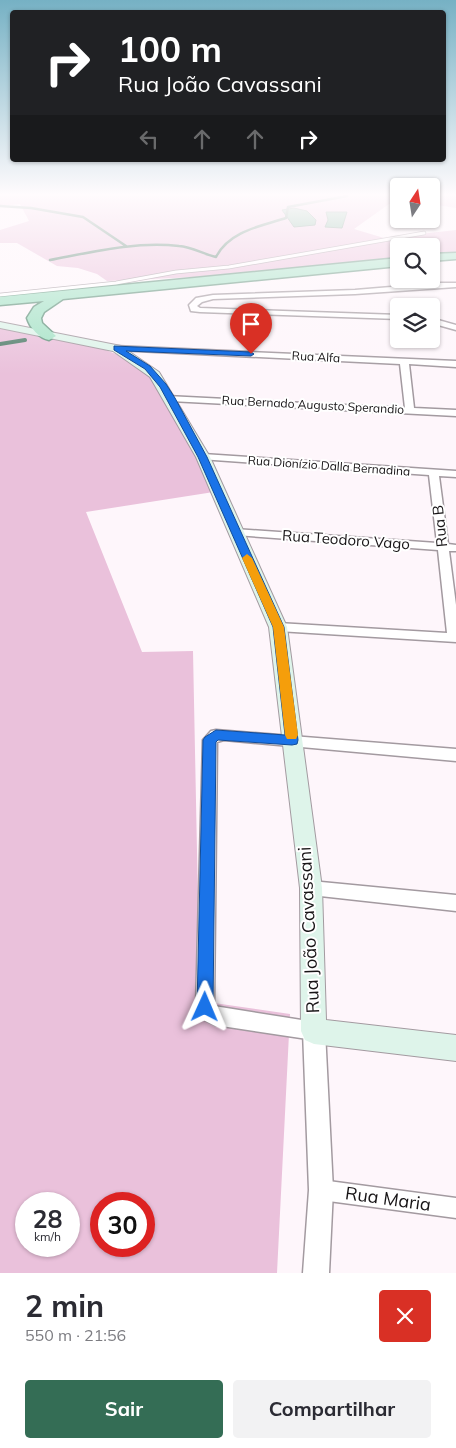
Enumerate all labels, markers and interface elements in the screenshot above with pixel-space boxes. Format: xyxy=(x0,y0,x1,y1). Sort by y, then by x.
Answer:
text: 100 m xyxy=(118,27,222,71)
icon: right xyxy=(35,30,100,95)
text: Rua João Cavassani xyxy=(118,70,322,98)
icon: left xyxy=(135,125,163,153)
icon: ahead xyxy=(188,125,216,153)
icon: ahead xyxy=(241,125,269,153)
icon: right xyxy=(294,125,322,153)
north arrow xyxy=(390,178,440,228)
map controls xyxy=(390,178,440,348)
button: search xyxy=(390,238,440,288)
button: layers xyxy=(390,298,440,348)
pin xyxy=(230,303,272,354)
icon: arrive xyxy=(237,310,265,338)
street label: Rua Alfa xyxy=(291,348,341,365)
street label: Rua Bernado Augusto Sperandio xyxy=(221,392,405,417)
street label: Rua Dionízio Dalla Bernadina xyxy=(247,452,411,479)
street label: Rua B xyxy=(428,504,451,548)
street label: Rua Teodoro Vago xyxy=(281,526,411,553)
street label: Rua João Cavassani xyxy=(293,846,324,1014)
position arrow xyxy=(178,980,230,1032)
street label: Rua Maria xyxy=(344,1181,432,1216)
speed limit sign: 30 xyxy=(90,1192,155,1257)
text: 28 xyxy=(32,1203,63,1234)
text: km/h xyxy=(34,1229,61,1244)
text: 2 min xyxy=(25,1287,104,1325)
button: close xyxy=(379,1290,431,1342)
text: 550 m · 21:56 xyxy=(25,1325,126,1345)
button: Sair xyxy=(25,1380,223,1438)
button: Compartilhar xyxy=(233,1380,431,1438)

